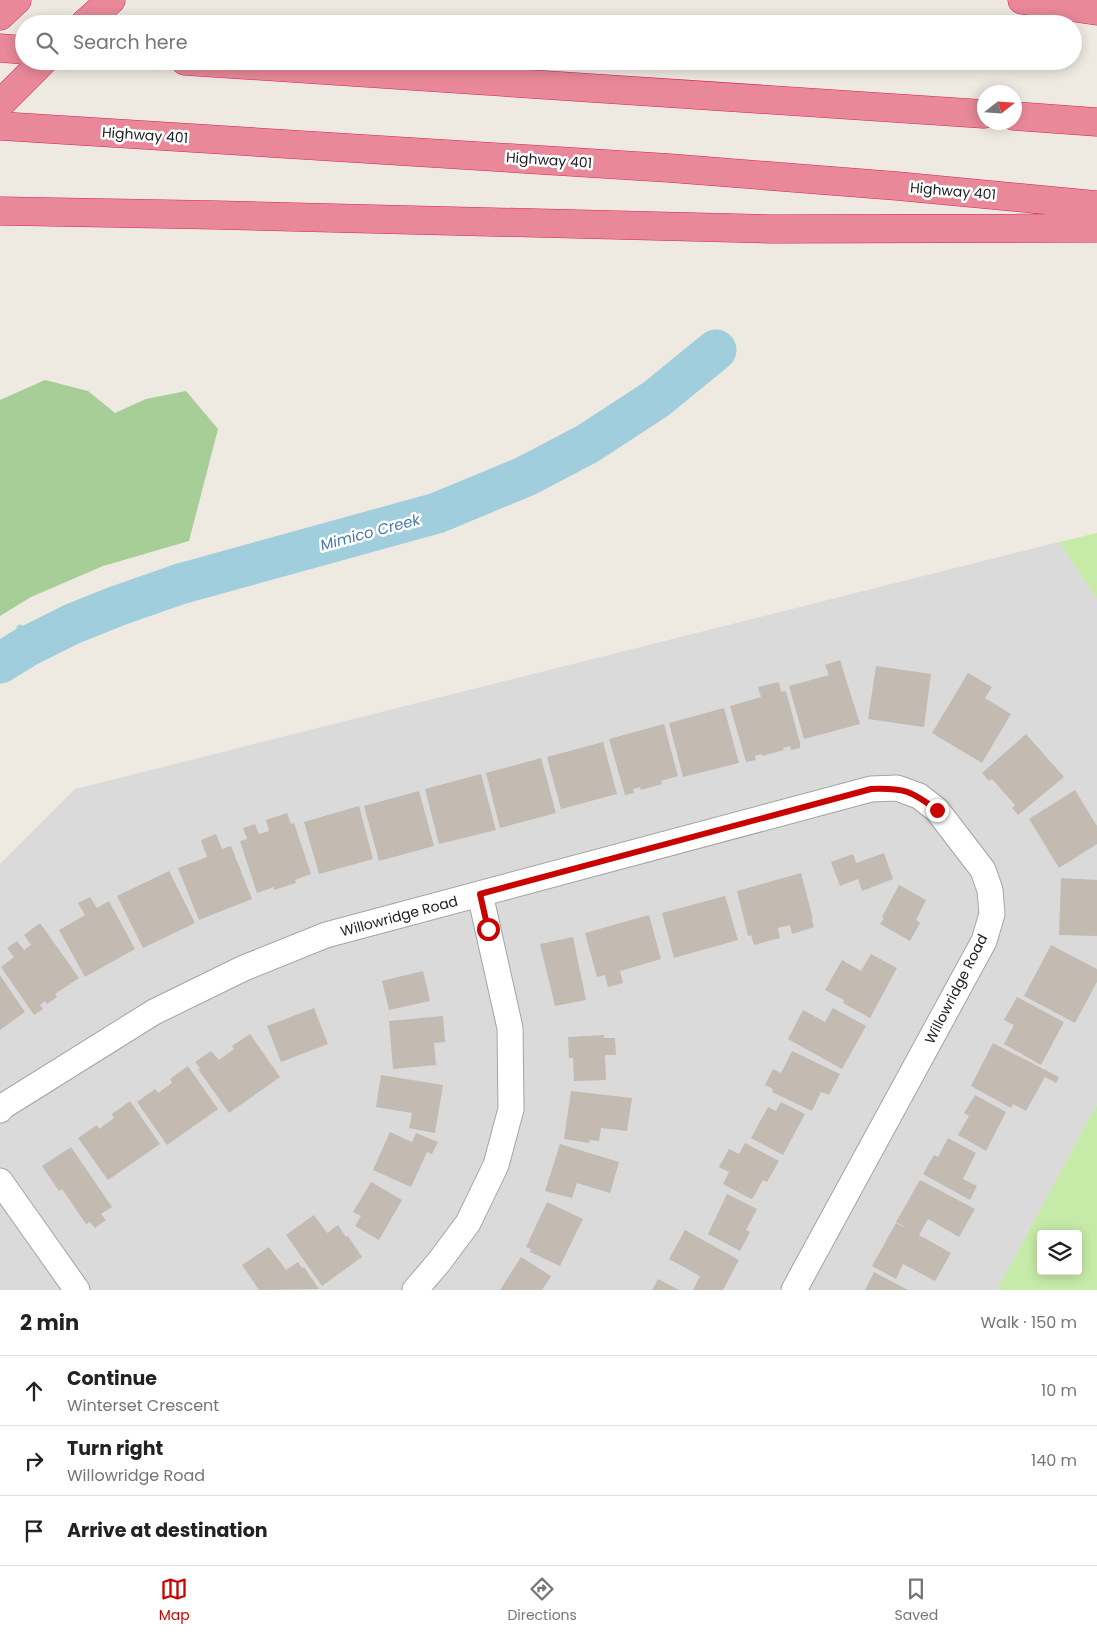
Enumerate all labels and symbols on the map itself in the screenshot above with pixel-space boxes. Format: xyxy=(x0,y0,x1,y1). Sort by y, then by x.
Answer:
north arrow xyxy=(977,85,1022,130)
street label: Highway 401 xyxy=(101,122,189,148)
street label: Highway 401 xyxy=(505,147,593,173)
street label: Highway 401 xyxy=(909,177,997,205)
water label: Mimico Creek xyxy=(318,508,423,555)
route end xyxy=(926,799,949,822)
street label: Willowridge Road xyxy=(338,891,460,941)
route start xyxy=(477,918,500,941)
street label: Willowridge Road xyxy=(920,931,992,1047)

